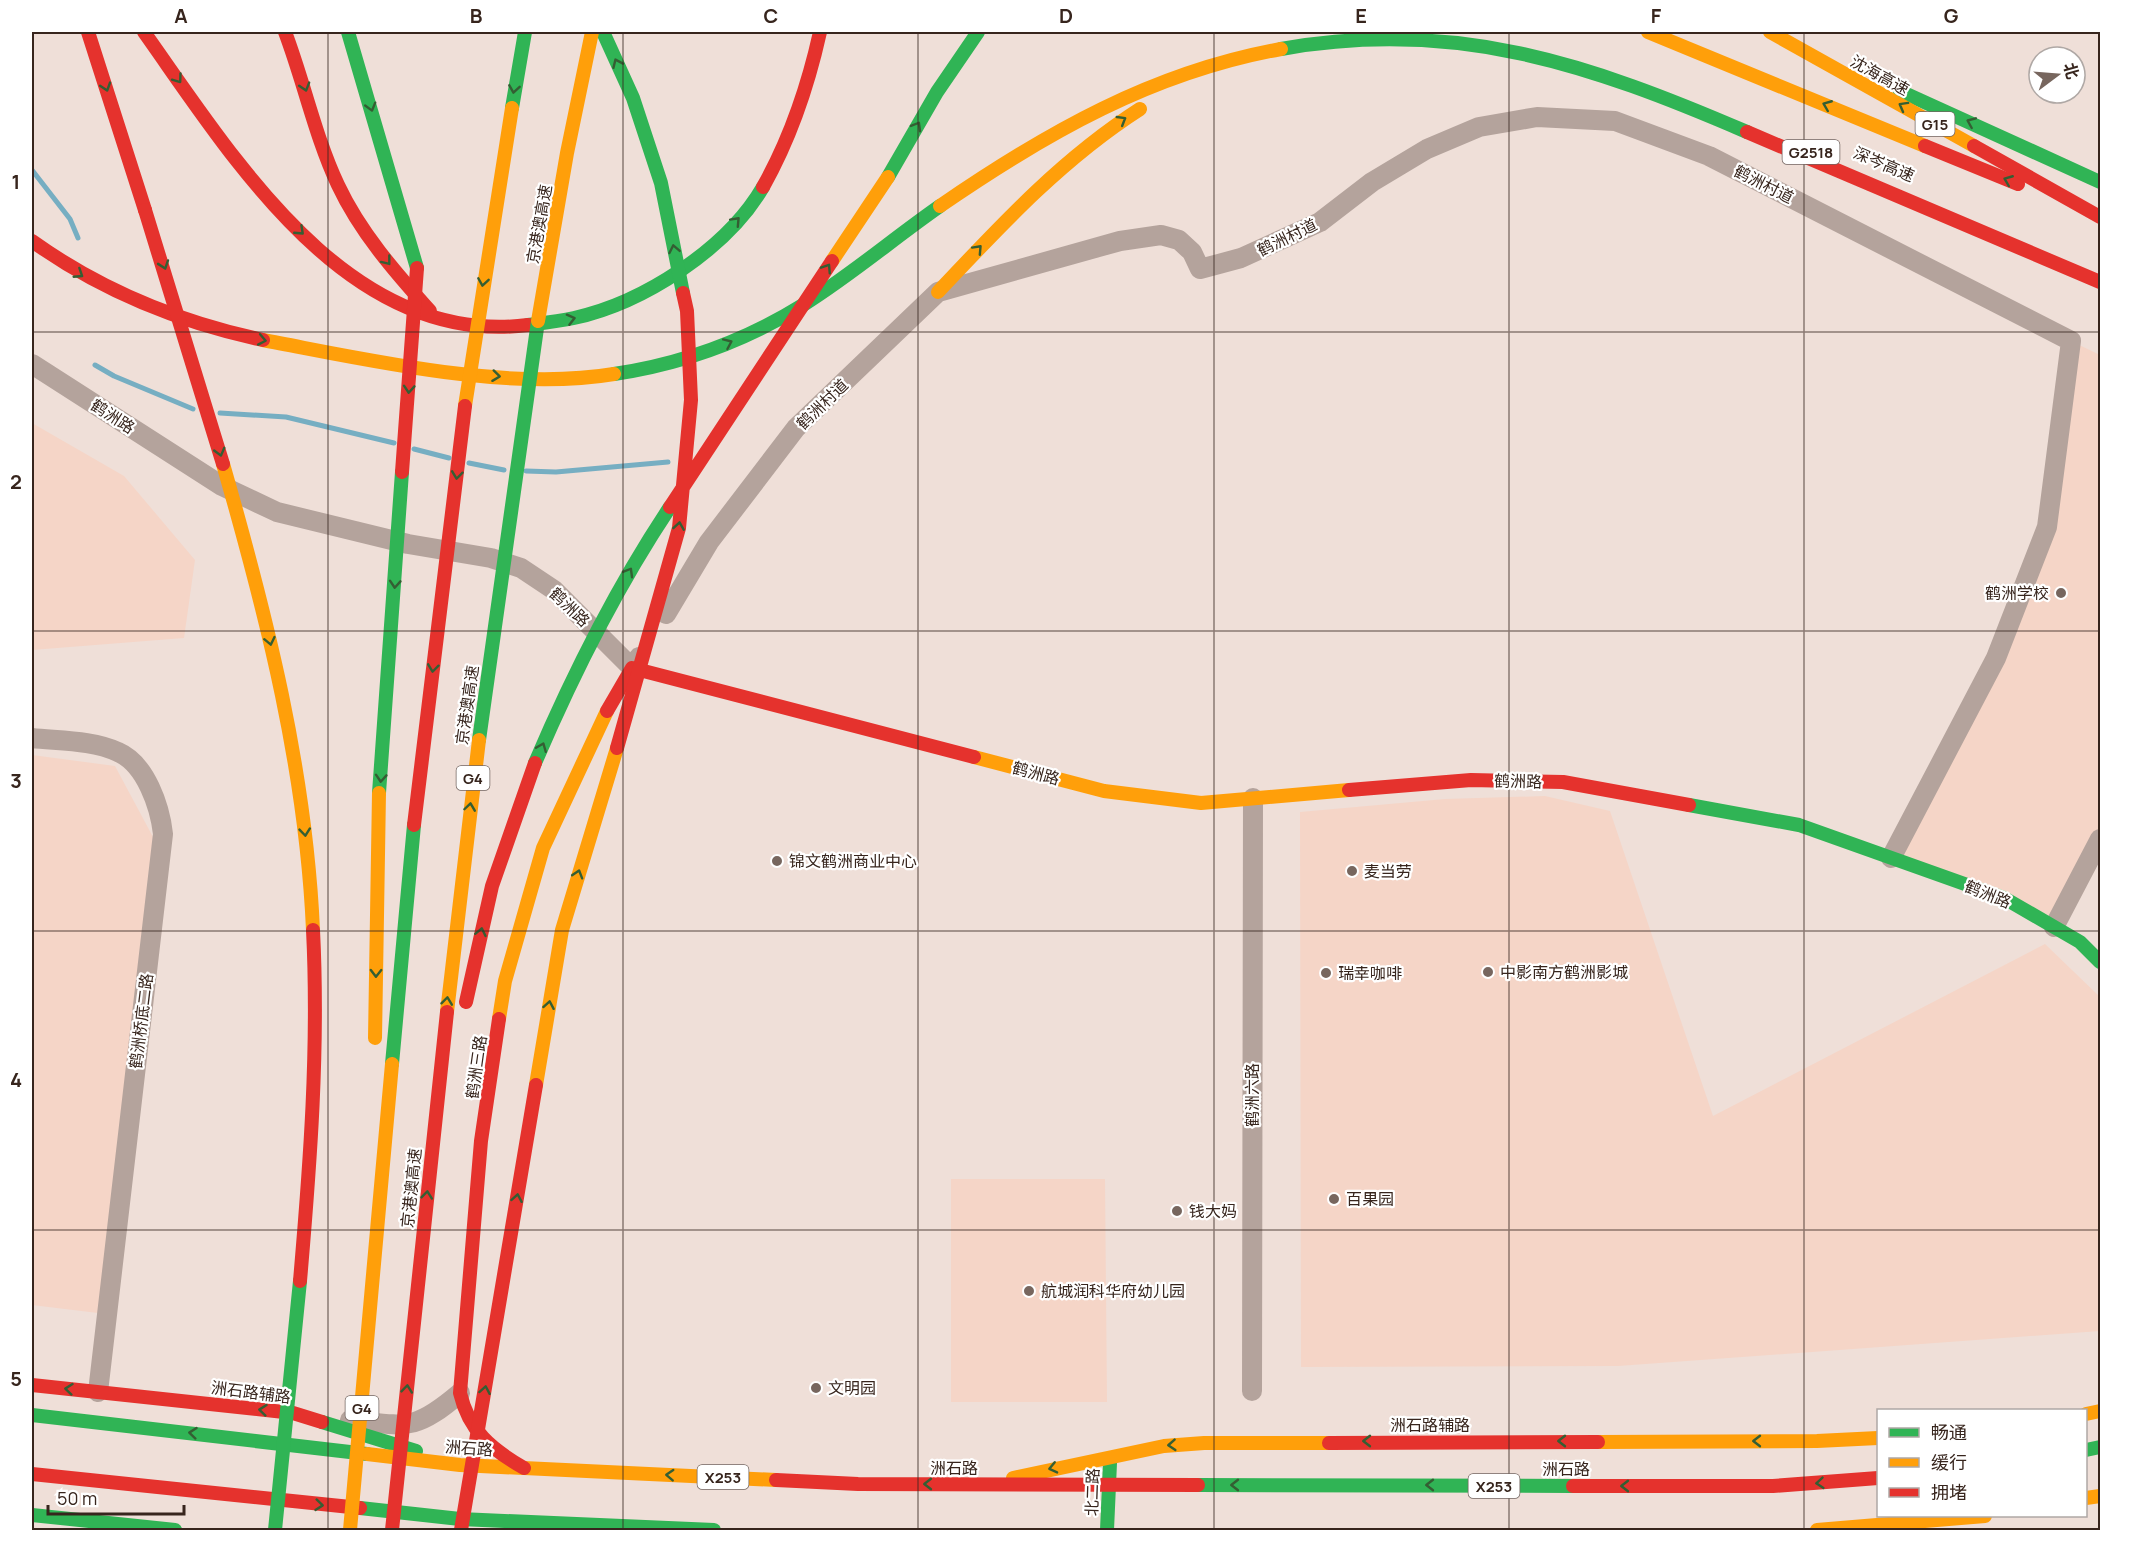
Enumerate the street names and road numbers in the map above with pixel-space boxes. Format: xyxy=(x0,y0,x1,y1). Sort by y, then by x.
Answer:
street label: 沈海高速 xyxy=(1847,50,1913,100)
road number: G15 xyxy=(1916,112,1954,136)
road number: G2518 xyxy=(1782,140,1840,164)
street label: 深岑高速 xyxy=(1850,141,1918,187)
street label: 鹤洲村道 xyxy=(1730,160,1798,208)
street label: 京港澳高速 xyxy=(521,183,557,265)
street label: 鹤洲村道 xyxy=(1253,213,1321,261)
street label: 鹤洲村道 xyxy=(791,374,853,434)
street label: 鹤洲路 xyxy=(87,394,139,438)
street label: 鹤洲路 xyxy=(545,582,595,632)
street label: 京港澳高速 xyxy=(451,664,483,746)
street label: 鹤洲路 xyxy=(1010,756,1062,790)
road number: G4 xyxy=(456,766,490,790)
street label: 鹤洲路 xyxy=(1494,770,1542,792)
street label: 鹤洲路 xyxy=(1962,875,2014,913)
street label: 鹤洲桥底二路 xyxy=(124,972,158,1070)
street label: 鹤洲三路 xyxy=(461,1034,491,1100)
street label: 鹤洲六路 xyxy=(1241,1063,1263,1127)
street label: 京港澳高速 xyxy=(396,1147,426,1229)
street label: 洲石路辅路 xyxy=(210,1376,292,1408)
road number: G4 xyxy=(346,1396,378,1420)
street label: 洲石路辅路 xyxy=(1390,1414,1470,1436)
street label: 洲石路 xyxy=(444,1435,494,1461)
street label: 洲石路 xyxy=(930,1457,978,1479)
street label: 洲石路 xyxy=(1542,1458,1590,1480)
road number: X253 xyxy=(698,1465,748,1489)
street label: 北二路 xyxy=(1080,1468,1104,1516)
road number: X253 xyxy=(1468,1474,1520,1498)

